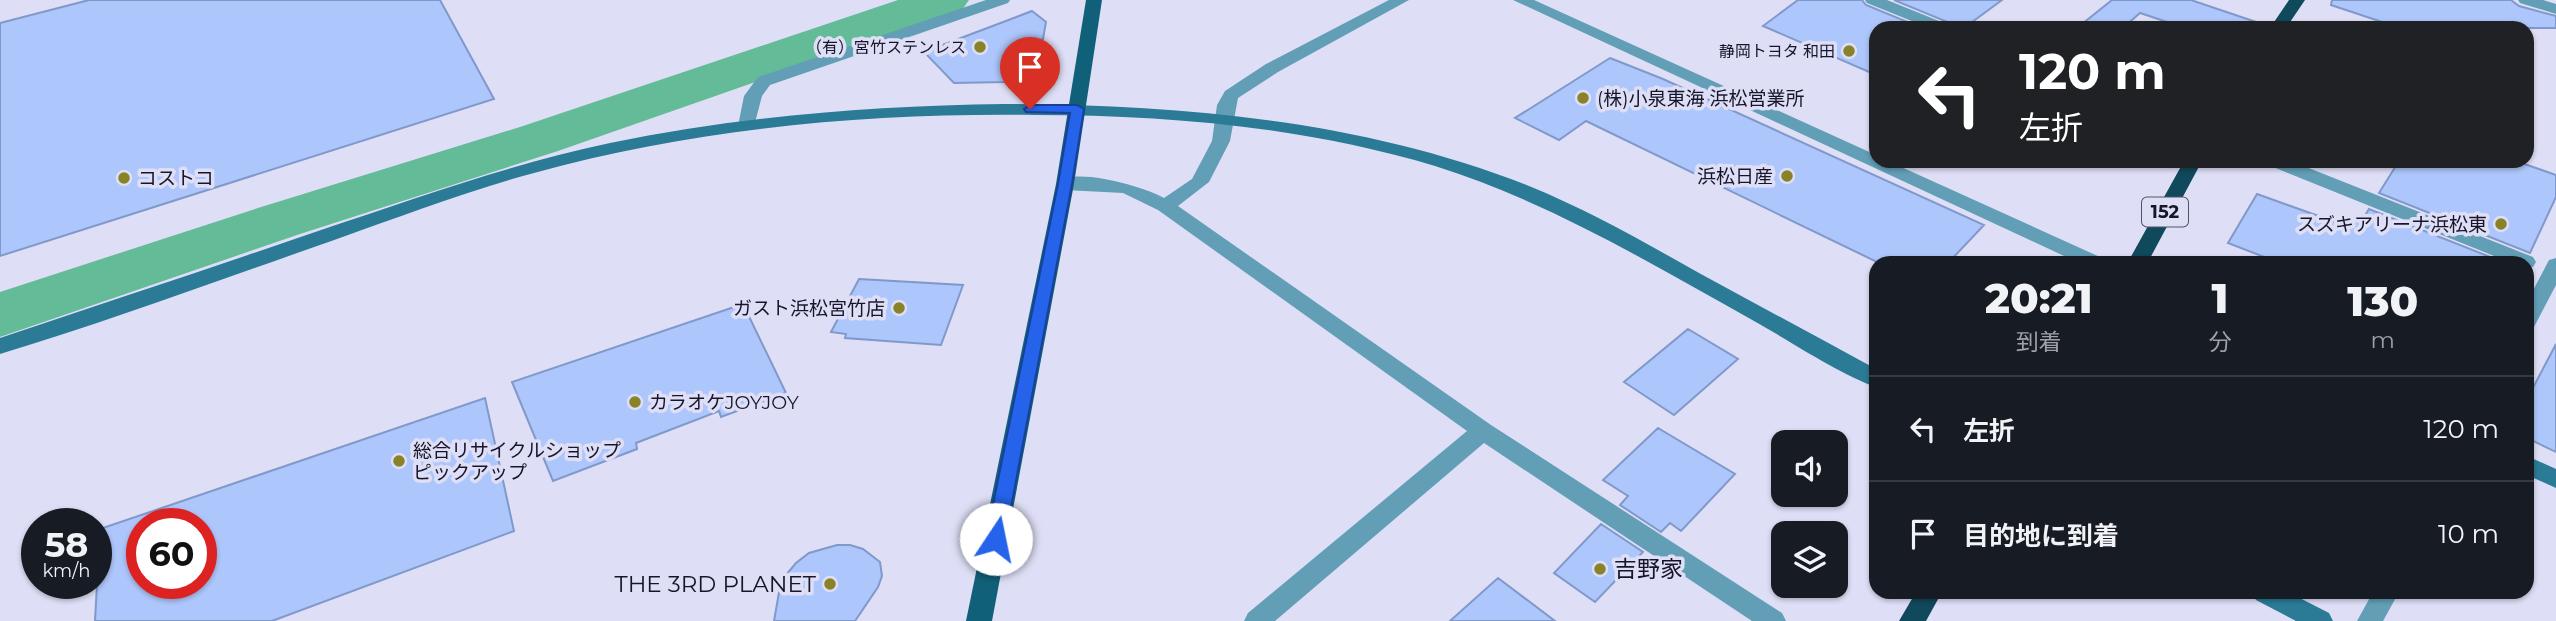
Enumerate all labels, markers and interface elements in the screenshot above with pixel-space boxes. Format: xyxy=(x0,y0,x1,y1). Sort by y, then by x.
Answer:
pin xyxy=(1000,37,1060,109)
place label: （有）宮竹ステンレス xyxy=(806,38,966,57)
marker: （有）宮竹ステンレス xyxy=(972,39,988,55)
place label: 静岡トヨタ 和田 xyxy=(1719,42,1835,61)
text: 120 m xyxy=(2019,42,2166,101)
marker: 静岡トヨタ 和田 xyxy=(1841,43,1857,59)
icon: arrive xyxy=(1011,48,1049,86)
icon: left xyxy=(1904,49,1995,140)
place label: (株)小泉東海 浜松営業所 xyxy=(1597,87,1804,110)
marker: (株)小泉東海 浜松営業所 xyxy=(1575,90,1591,106)
text: 左折 xyxy=(2019,108,2083,147)
place label: 浜松日産 xyxy=(1697,165,1773,188)
place label: コストコ xyxy=(138,167,214,190)
marker: 浜松日産 xyxy=(1779,168,1795,184)
marker: コストコ xyxy=(116,170,132,186)
road number: 152 xyxy=(2142,197,2188,226)
place label: スズキアリーナ浜松東 xyxy=(2297,213,2487,236)
marker: スズキアリーナ浜松東 xyxy=(2493,216,2509,232)
text: 20:21 xyxy=(1985,272,2093,324)
text: 1 xyxy=(2211,272,2228,324)
text: 130 xyxy=(2347,275,2418,327)
place label: ガスト浜松宮竹店 xyxy=(733,297,885,320)
marker: ガスト浜松宮竹店 xyxy=(891,300,907,316)
text: m xyxy=(2370,326,2395,354)
text: 到着 xyxy=(2016,328,2062,356)
text: 分 xyxy=(2208,328,2231,356)
place label: カラオケJOYJOY xyxy=(649,391,800,414)
marker: カラオケJOYJOY xyxy=(627,394,643,410)
icon: left xyxy=(1904,410,1942,448)
text: 120 m xyxy=(2423,413,2499,445)
text: 左折 xyxy=(1963,415,2015,447)
map controls xyxy=(1771,430,1848,598)
button: sound xyxy=(1771,430,1848,507)
place label: 総合リサイクルショップ ピックアップ xyxy=(413,439,621,484)
marker: 総合リサイクルショップ ピックアップ xyxy=(391,453,407,469)
position arrow xyxy=(959,502,1033,576)
speed limit sign: 60 xyxy=(126,508,217,599)
icon: arrive xyxy=(1904,515,1942,553)
text: 10 m xyxy=(2438,518,2499,550)
text: 目的地に到着 xyxy=(1963,520,2119,552)
button: layers xyxy=(1771,521,1848,598)
text: 58 xyxy=(45,523,88,566)
place label: 吉野家 xyxy=(1614,555,1683,583)
text: km/h xyxy=(42,560,91,582)
marker: 吉野家 xyxy=(1592,561,1608,577)
place label: THE 3RD PLANET xyxy=(614,570,817,598)
marker: THE 3RD PLANET xyxy=(822,576,838,592)

